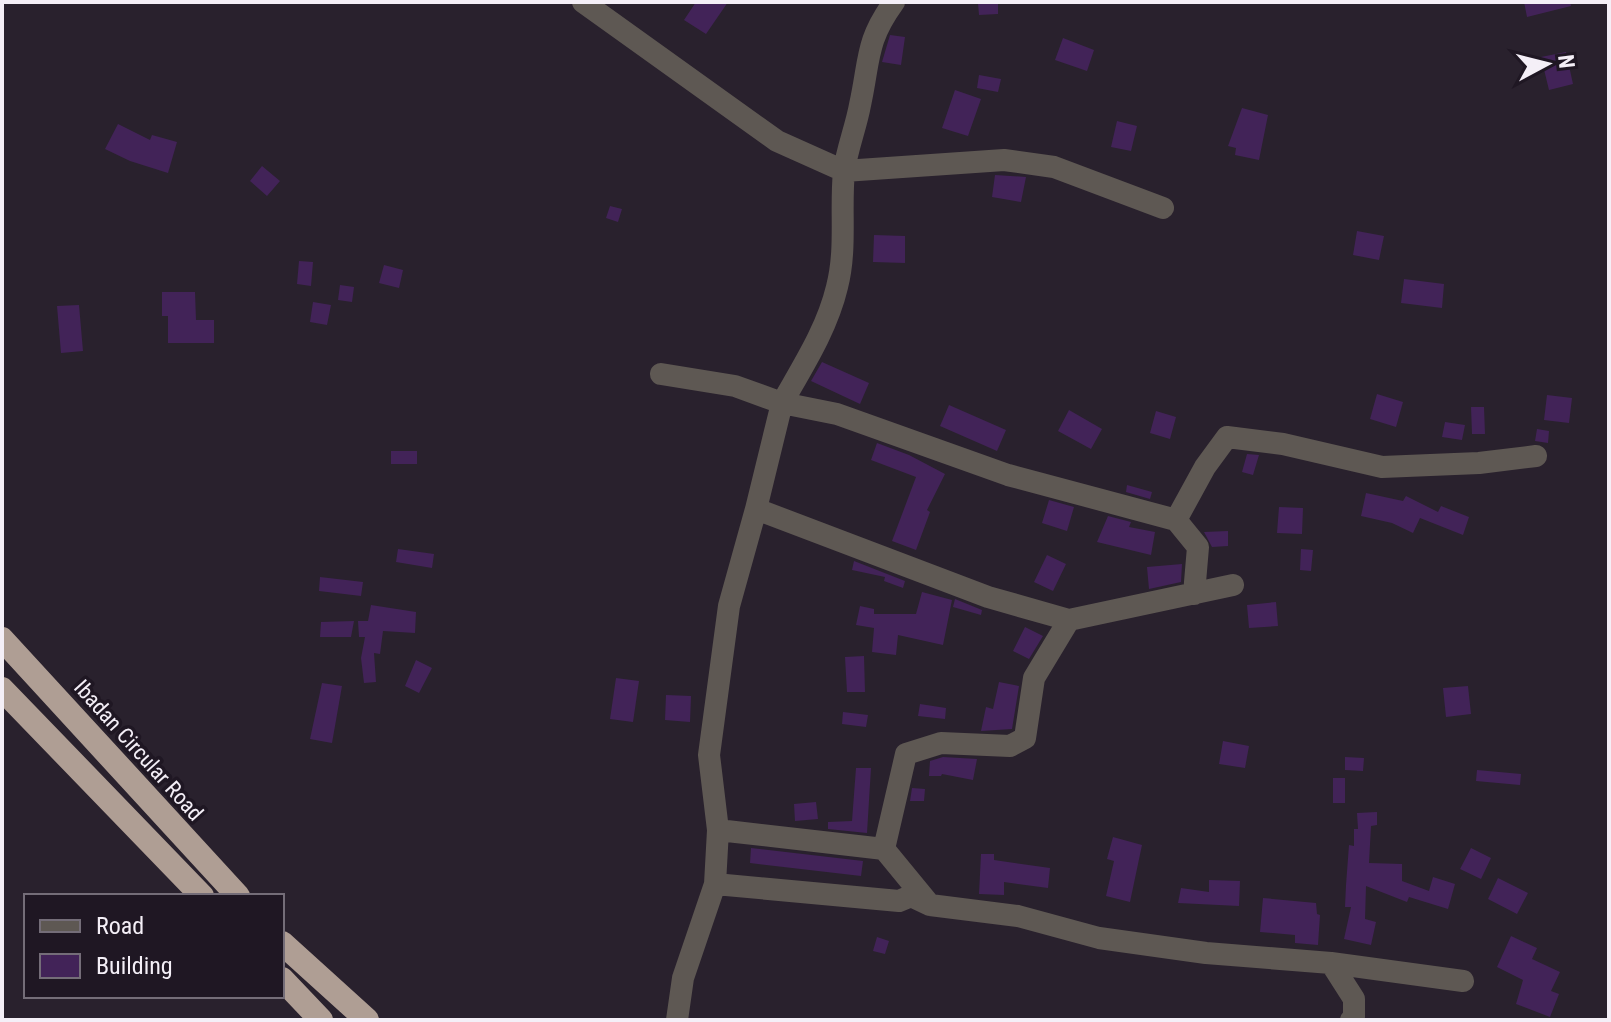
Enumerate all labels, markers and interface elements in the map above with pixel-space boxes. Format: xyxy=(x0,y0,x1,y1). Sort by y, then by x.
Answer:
north arrow xyxy=(1507,24,1587,104)
text: N xyxy=(1553,53,1580,70)
street label: Ibadan Circular Road xyxy=(69,675,208,826)
legend xyxy=(24,894,284,998)
text: Road xyxy=(96,912,144,940)
text: Building xyxy=(96,952,173,980)

